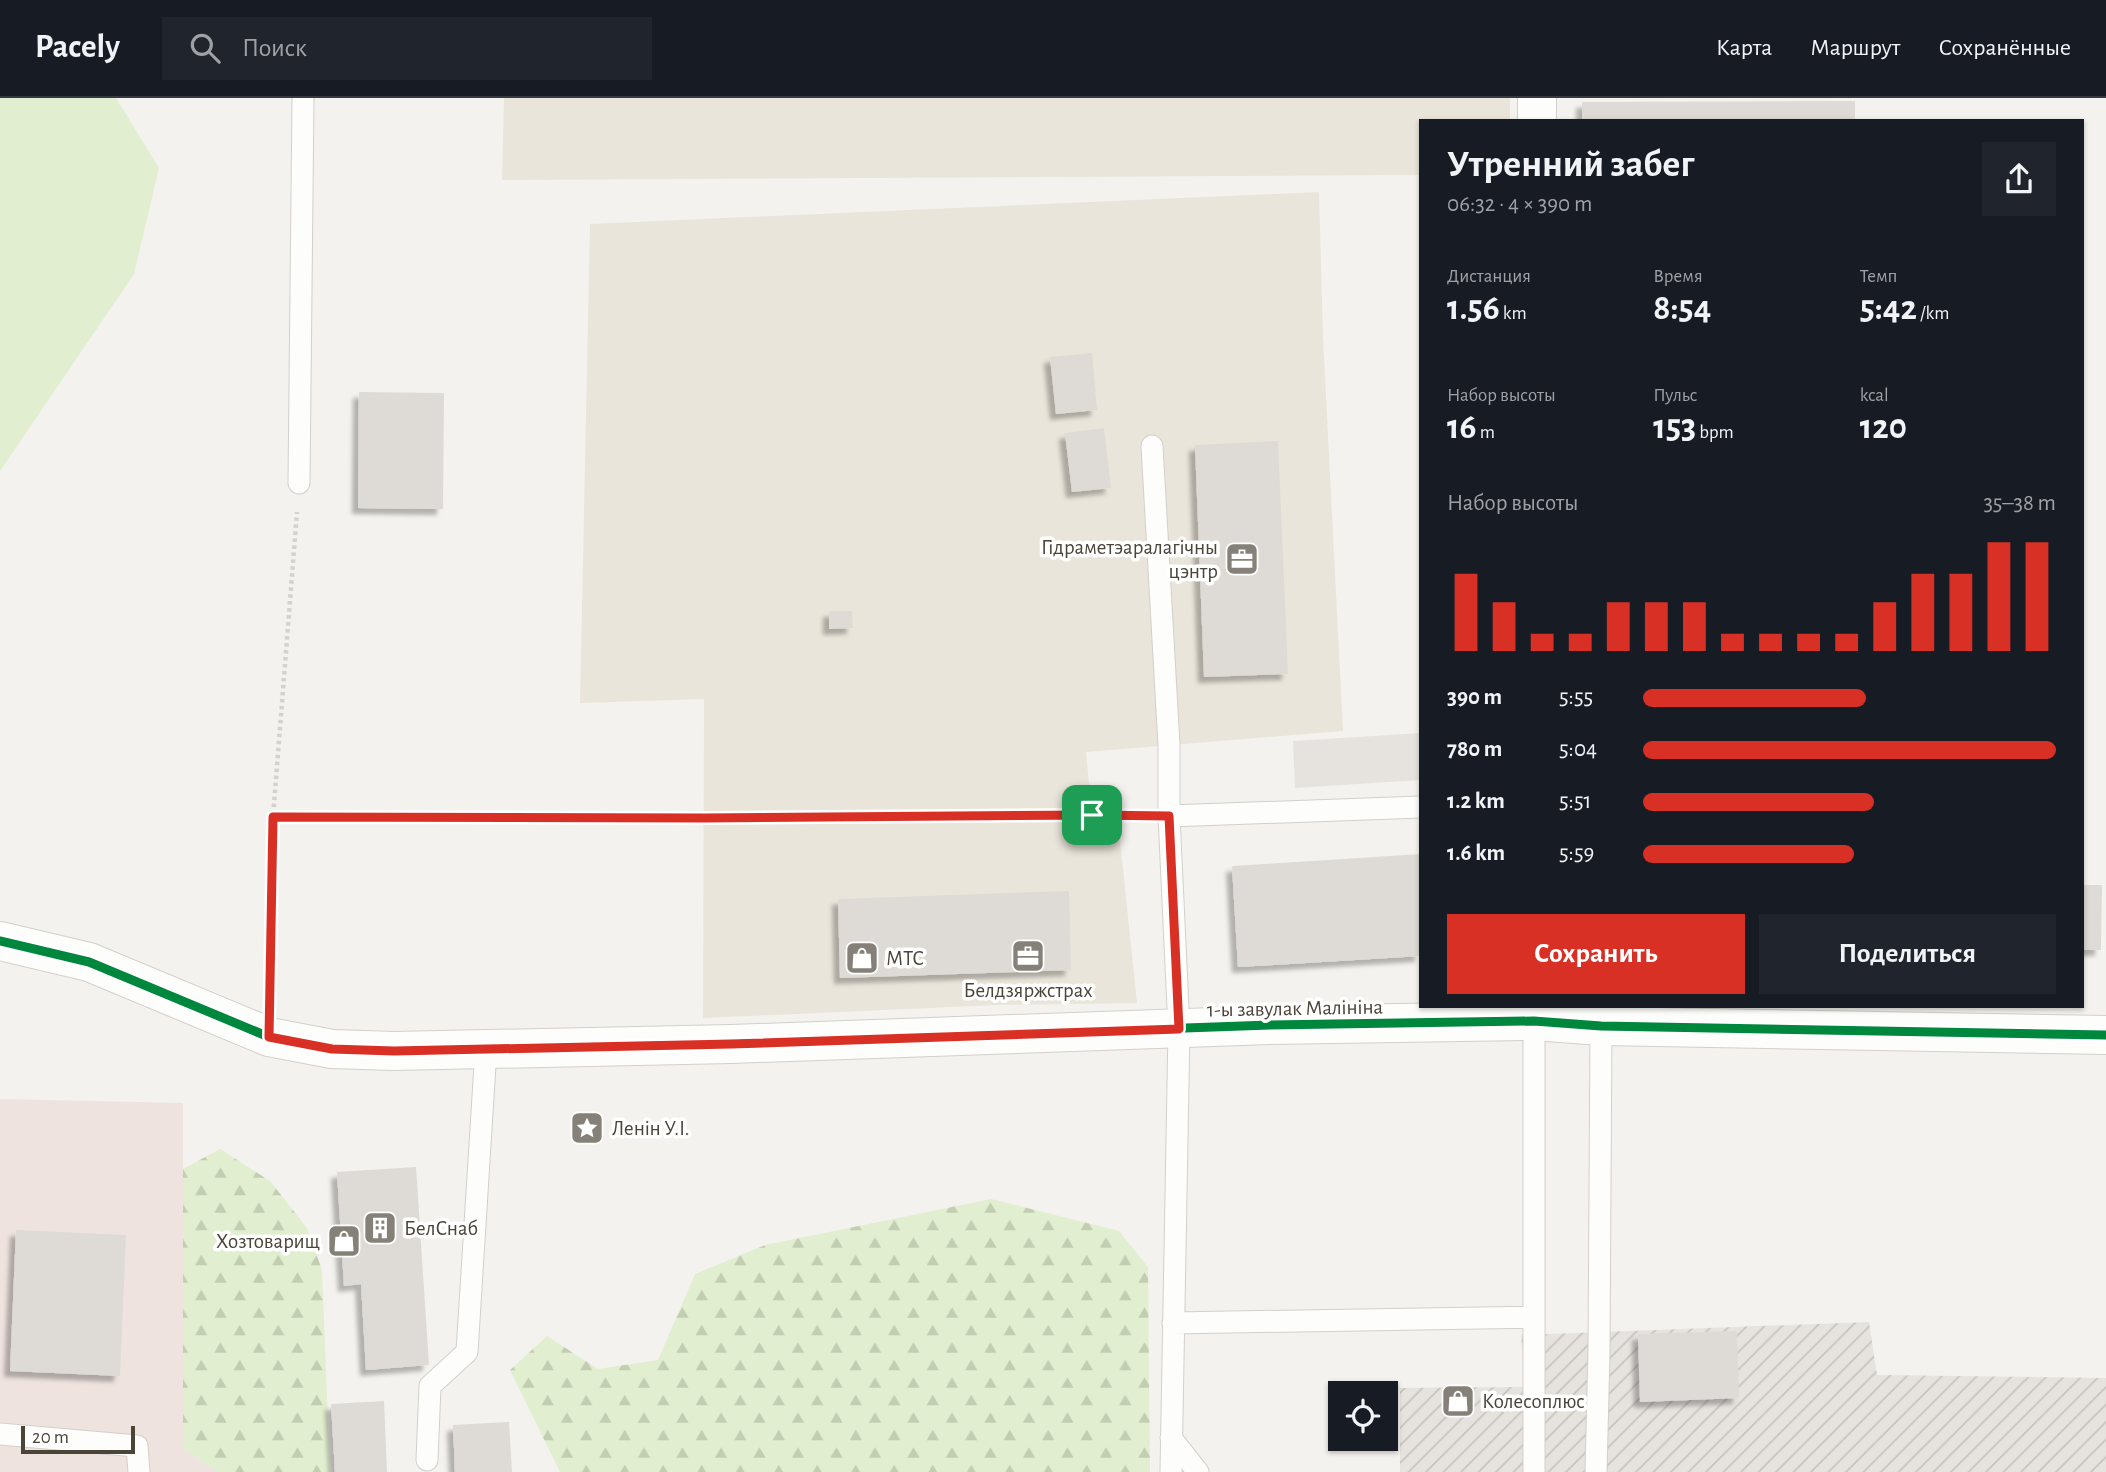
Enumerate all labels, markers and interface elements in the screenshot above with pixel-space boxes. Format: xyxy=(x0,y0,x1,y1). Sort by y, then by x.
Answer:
search box xyxy=(162,17,652,80)
icon: search xyxy=(186,29,224,67)
text: Pacely xyxy=(35,31,120,64)
text: Поиск xyxy=(242,35,307,61)
text: Карта xyxy=(1716,36,1772,60)
text: Маршрут xyxy=(1810,36,1900,60)
text: Сохранённые xyxy=(1938,36,2071,60)
button: share xyxy=(1982,142,2056,216)
text: Утренний забег xyxy=(1447,146,1694,184)
text: 06:32 · 4 × 390 m xyxy=(1447,193,1592,216)
text: Дистанция xyxy=(1447,267,1531,286)
text: Время xyxy=(1653,267,1703,286)
text: Темп xyxy=(1860,267,1898,286)
text: 1.56 xyxy=(1447,291,1500,326)
text: 8:54 xyxy=(1653,291,1711,326)
text: 5:42 xyxy=(1860,291,1917,326)
text: km xyxy=(1500,304,1527,323)
text: /km xyxy=(1917,304,1949,323)
text: Набор высоты xyxy=(1447,386,1556,405)
text: Пульс xyxy=(1653,386,1697,405)
text: kcal xyxy=(1860,386,1889,405)
text: 16 xyxy=(1447,410,1477,445)
text: 153 xyxy=(1653,410,1696,445)
text: 120 xyxy=(1860,410,1907,445)
text: m xyxy=(1477,423,1495,442)
text: bpm xyxy=(1696,423,1734,442)
text: Набор высоты xyxy=(1447,492,1579,515)
text: 35–38 m xyxy=(1983,492,2056,515)
place label: Гідраметэаралагічны цэнтр xyxy=(1041,537,1218,582)
office icon: Гідраметэаралагічны цэнтр xyxy=(1223,540,1261,578)
text: 390 m xyxy=(1447,686,1502,709)
text: 5:55 xyxy=(1559,686,1593,709)
text: 780 m xyxy=(1447,738,1502,761)
text: 5:04 xyxy=(1559,738,1597,761)
pin xyxy=(1062,785,1122,845)
text: 1.2 km xyxy=(1447,790,1505,813)
text: 5:51 xyxy=(1559,790,1591,813)
icon: arrive xyxy=(1073,796,1111,834)
text: 1.6 km xyxy=(1447,842,1505,865)
text: 5:59 xyxy=(1559,842,1594,865)
button: Сохранить xyxy=(1447,914,1745,994)
button: Поделиться xyxy=(1759,914,2056,994)
office icon: Белдзяржстрах xyxy=(1009,937,1047,975)
shop icon: МТС xyxy=(843,939,881,977)
place label: МТС xyxy=(886,948,924,969)
place label: Белдзяржстрах xyxy=(963,980,1093,1001)
street label: 1-ы завулак Малініна xyxy=(1207,996,1384,1021)
place icon: Ленін У.І. xyxy=(568,1109,606,1147)
place label: Ленін У.І. xyxy=(612,1118,689,1139)
building icon: БелСнаб xyxy=(361,1209,399,1247)
place label: БелСнаб xyxy=(404,1218,478,1239)
shop icon: Хозтоварищ xyxy=(325,1222,363,1260)
place label: Хозтоварищ xyxy=(216,1231,320,1252)
map controls xyxy=(1328,1381,1398,1451)
button: locate xyxy=(1328,1381,1398,1451)
shop icon: Колесоплюс xyxy=(1439,1382,1477,1420)
place label: Колесоплюс xyxy=(1482,1391,1585,1412)
scale bar xyxy=(21,1423,135,1455)
text: 20 m xyxy=(32,1428,69,1447)

